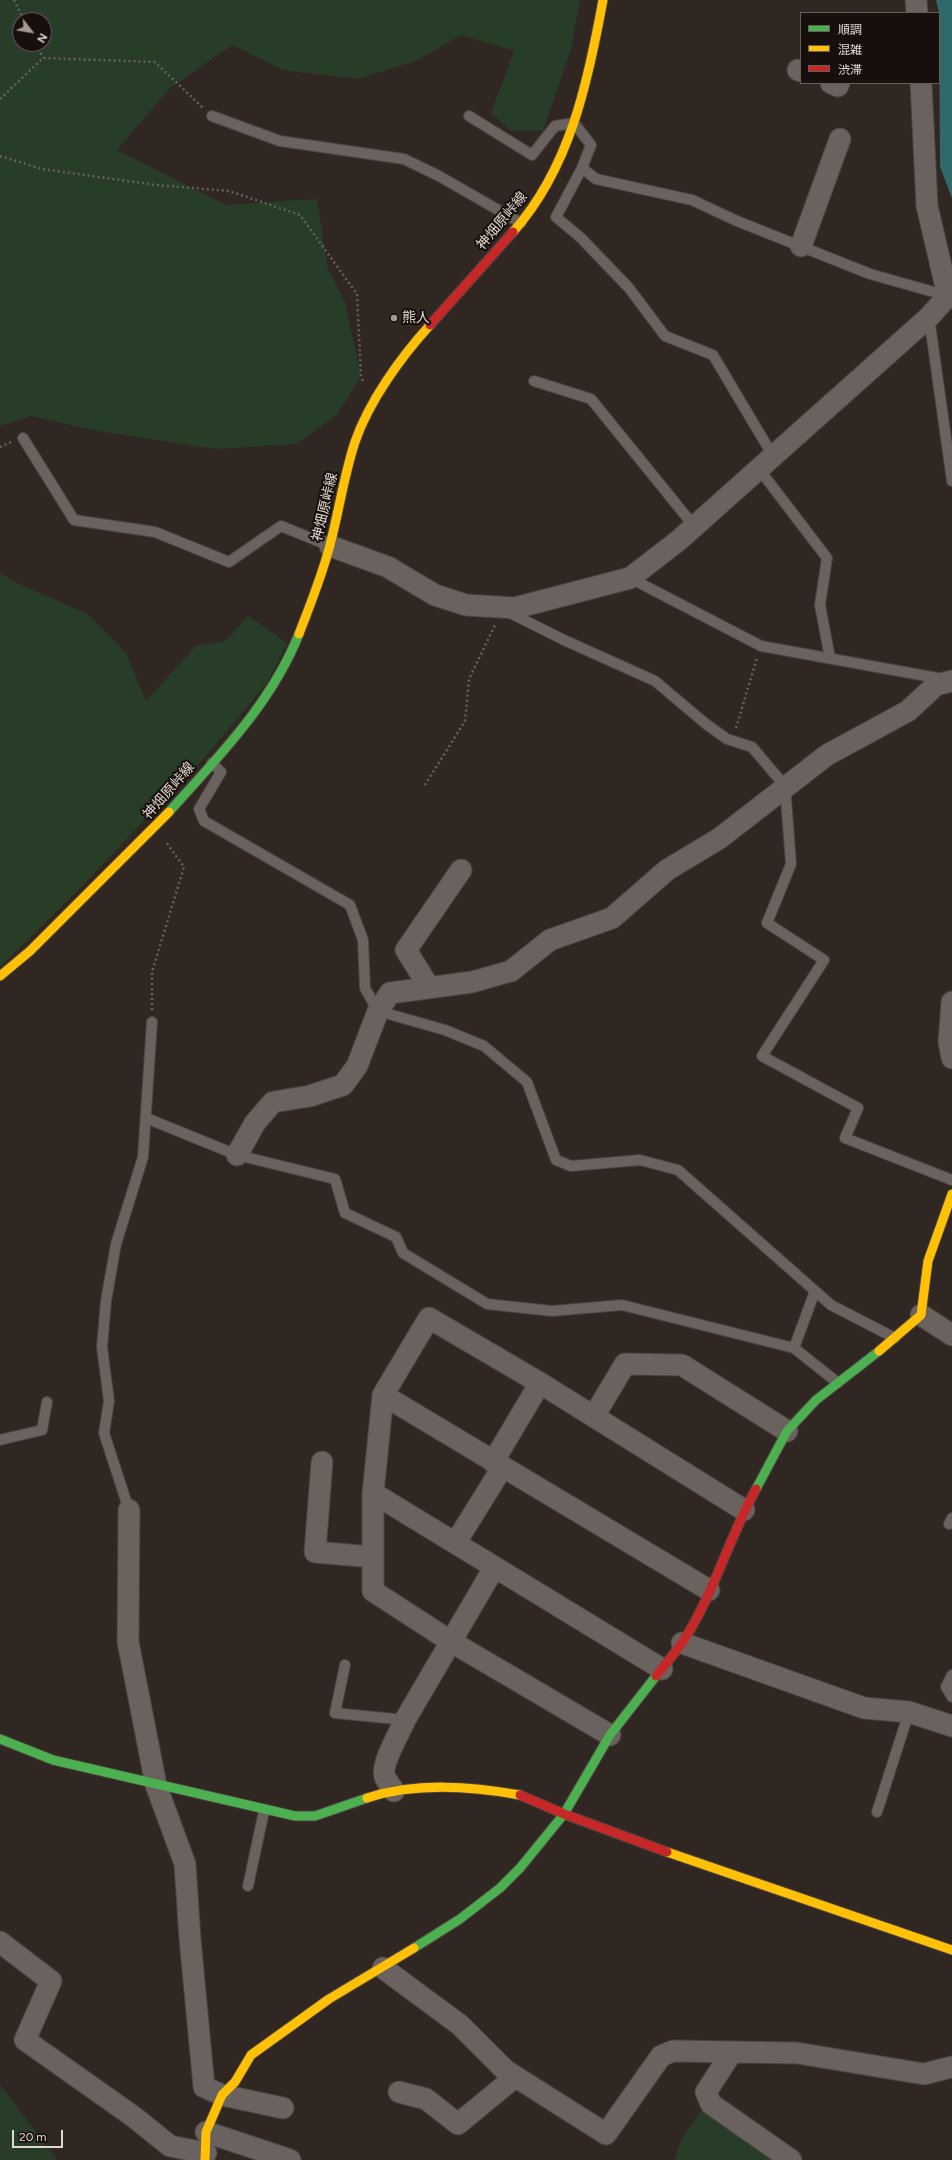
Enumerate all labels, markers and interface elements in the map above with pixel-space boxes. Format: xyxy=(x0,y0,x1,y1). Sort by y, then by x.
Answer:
north arrow xyxy=(12,12,52,52)
legend xyxy=(800,12,940,84)
text: 順調 xyxy=(838,23,862,37)
text: N xyxy=(34,31,50,45)
text: 混雑 xyxy=(838,43,862,57)
text: 渋滞 xyxy=(838,63,862,77)
street label: 神畑原峠線 xyxy=(473,189,531,253)
place label: 熊人 xyxy=(402,310,430,326)
marker: 熊人 xyxy=(389,313,399,323)
street label: 神畑原峠線 xyxy=(309,471,341,543)
street label: 神畑原峠線 xyxy=(140,759,198,823)
scale bar xyxy=(14,2122,65,2148)
text: 20 m xyxy=(19,2130,47,2144)

